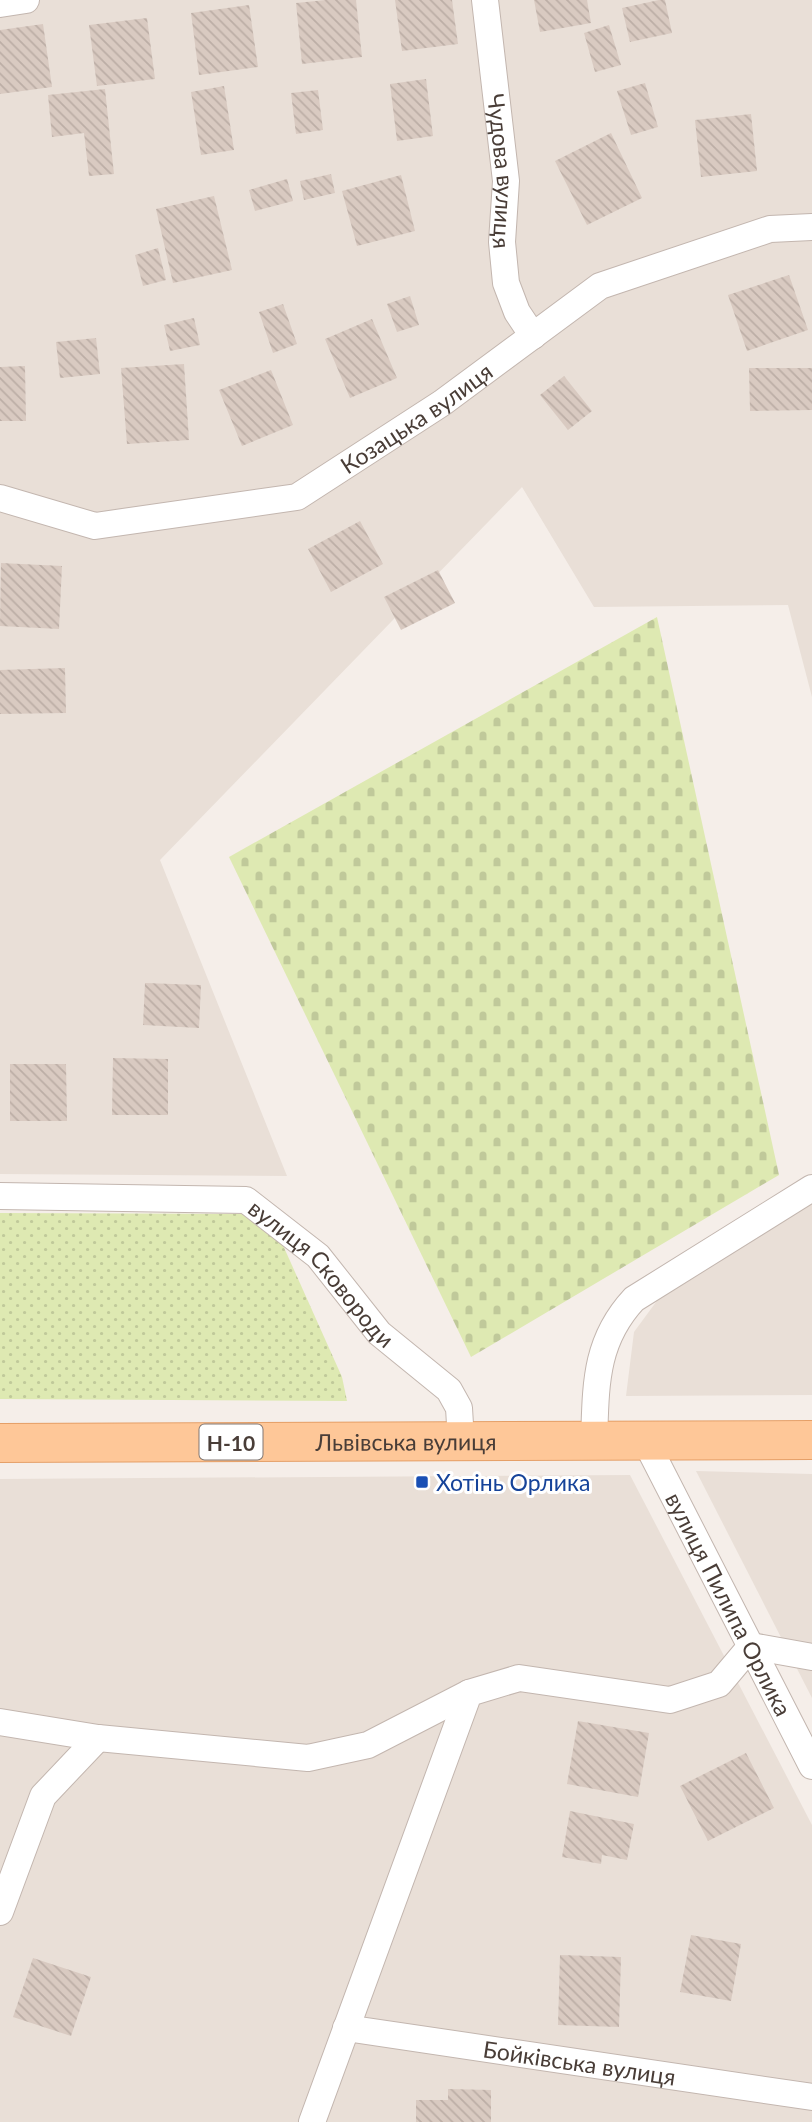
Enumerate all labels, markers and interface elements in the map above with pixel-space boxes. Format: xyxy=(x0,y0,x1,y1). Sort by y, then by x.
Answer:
street label: Чудова вулиця xyxy=(482,92,520,250)
street label: Козацька вулиця xyxy=(335,357,497,479)
street label: вулиця Сковороди xyxy=(243,1194,399,1353)
road number: Н-10 xyxy=(200,1424,262,1460)
street label: Львівська вулиця xyxy=(314,1427,497,1456)
place label: Хотінь Орлика xyxy=(436,1468,590,1496)
marker: Хотінь Орлика xyxy=(414,1474,430,1490)
street label: вулиця Пилипа Орлика xyxy=(660,1487,798,1721)
street label: Бойківська вулиця xyxy=(481,2034,678,2091)

